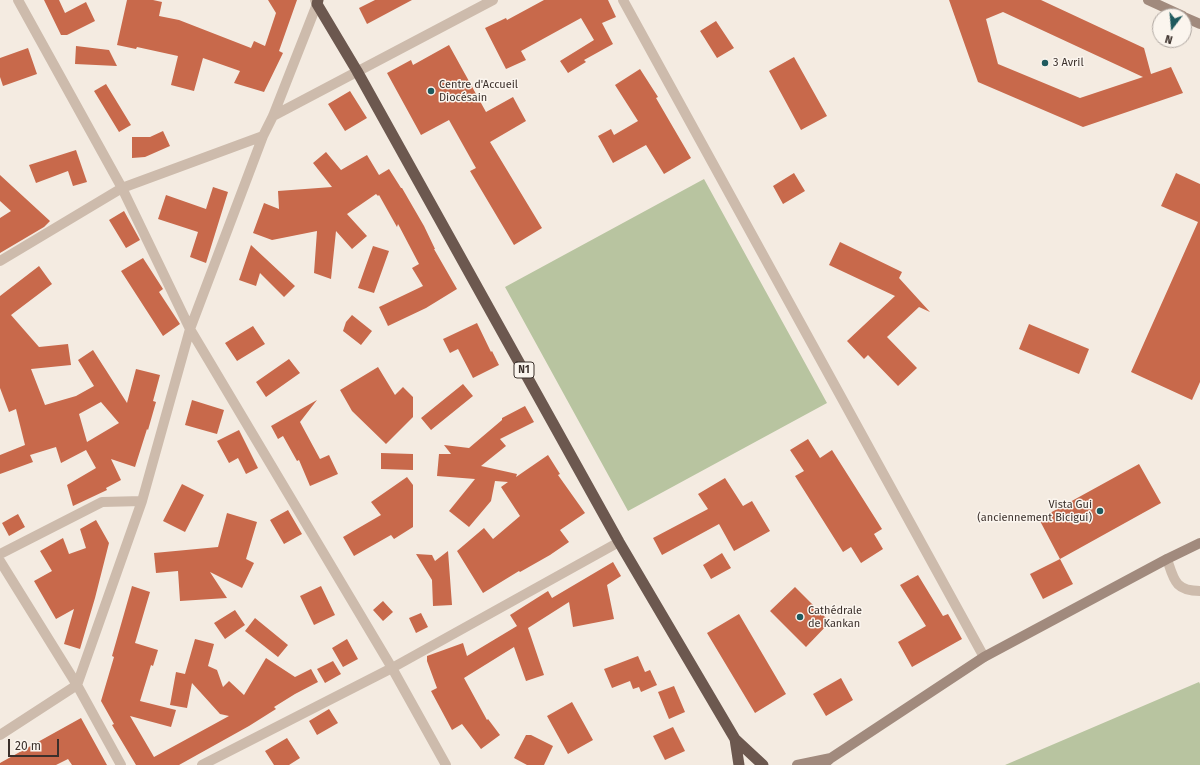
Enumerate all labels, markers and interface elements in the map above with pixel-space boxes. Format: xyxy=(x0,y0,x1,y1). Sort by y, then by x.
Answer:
north arrow xyxy=(1152,8,1192,48)
text: N xyxy=(1164,32,1174,46)
place label: 3 Avril xyxy=(1053,56,1084,70)
marker: 3 Avril xyxy=(1040,58,1050,68)
place label: Centre d'Accueil Diocésain xyxy=(439,78,518,104)
marker: Centre d'Accueil Diocésain xyxy=(426,86,436,96)
road number: N1 xyxy=(514,362,534,378)
place label: Vista Gui (anciennement Bicigui) xyxy=(977,498,1092,524)
marker: Vista Gui (anciennement Bicigui) xyxy=(1095,506,1105,516)
place label: Cathédrale de Kankan xyxy=(808,604,862,630)
marker: Cathédrale de Kankan xyxy=(795,612,805,622)
scale bar xyxy=(10,731,61,757)
text: 20 m xyxy=(15,739,41,753)

